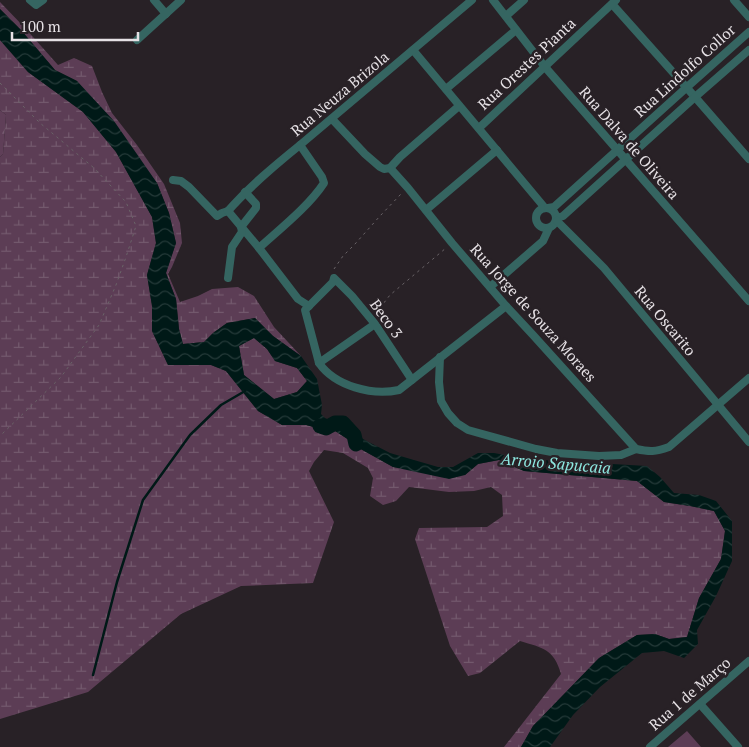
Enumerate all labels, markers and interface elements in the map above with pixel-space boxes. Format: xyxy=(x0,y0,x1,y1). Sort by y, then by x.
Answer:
scale bar xyxy=(12,10,139,42)
street label: Rua Orestes Pianta xyxy=(473,12,580,114)
text: 100 m xyxy=(20,16,61,36)
street label: Rua Lindolfo Collor xyxy=(629,19,739,121)
street label: Rua Neuza Brizola xyxy=(286,46,393,140)
street label: Rua Dalva de Oliveira xyxy=(575,82,685,203)
street label: Rua Jorge de Souza Moraes xyxy=(466,239,601,386)
street label: Rua Oscarito xyxy=(631,281,701,360)
street label: Beco 3 xyxy=(366,295,408,342)
water label: Arroio Sapucaia xyxy=(499,447,612,479)
street label: Rua 1 de Março xyxy=(644,652,734,734)

